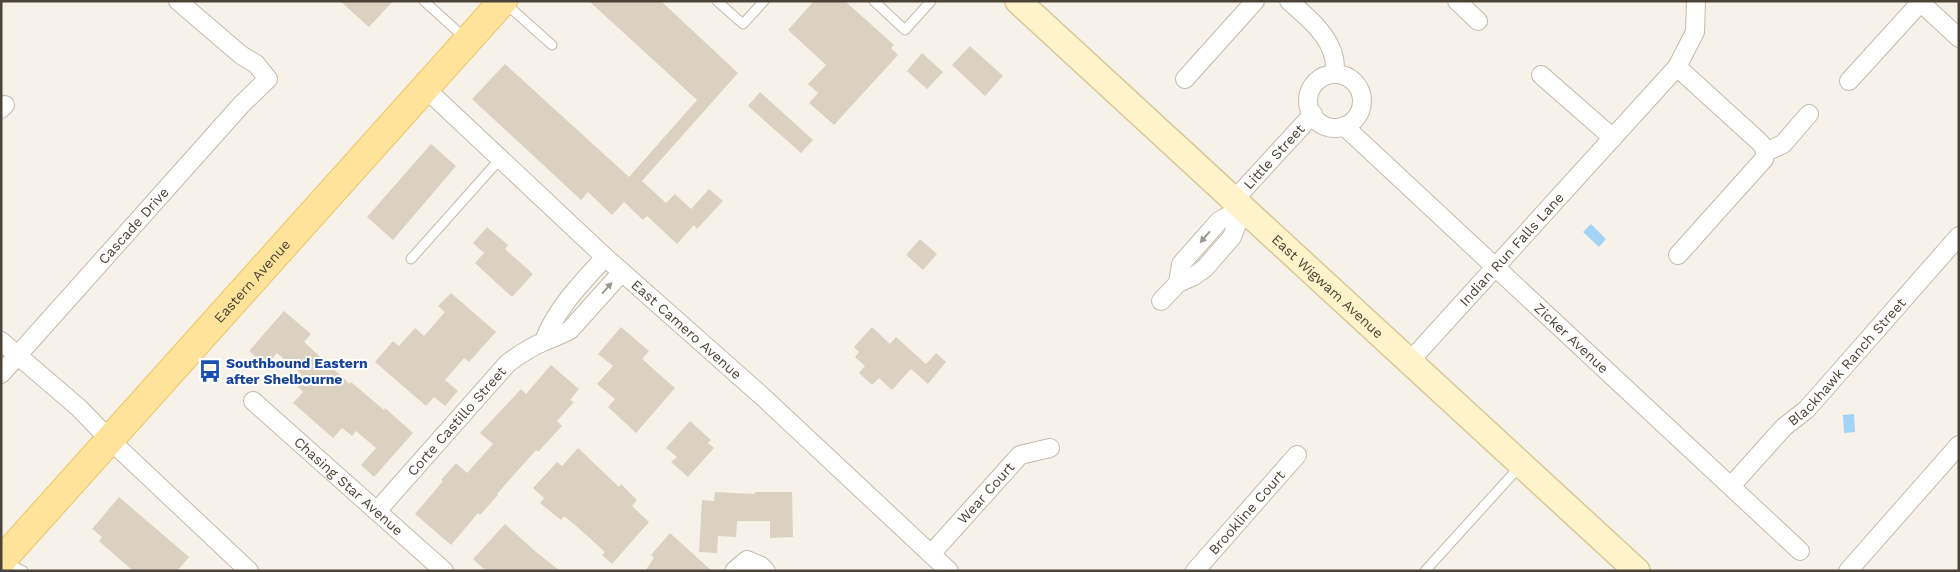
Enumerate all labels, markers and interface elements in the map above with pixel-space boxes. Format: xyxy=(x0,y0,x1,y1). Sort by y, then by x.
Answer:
street label: Little Street xyxy=(1240,121,1308,192)
street label: Cascade Drive xyxy=(95,184,172,267)
street label: Indian Run Falls Lane xyxy=(1456,189,1567,309)
one-way arrow xyxy=(1200,231,1211,243)
street label: East Wigwam Avenue xyxy=(1269,231,1387,341)
street label: Eastern Avenue xyxy=(211,236,293,326)
street label: East Camero Avenue xyxy=(628,276,745,382)
one-way arrow xyxy=(601,283,613,295)
street label: Blackhawk Ranch Street xyxy=(1785,295,1909,429)
street label: Zicker Avenue xyxy=(1531,300,1612,376)
place label: Southbound Eastern after Shelbourne xyxy=(226,355,368,387)
bus stop icon: Southbound Eastern after Shelbourne xyxy=(197,358,223,384)
street label: Corte Castillo Street xyxy=(404,363,509,479)
street label: Chasing Star Avenue xyxy=(291,434,406,539)
street label: Wear Court xyxy=(954,459,1018,527)
street label: Brookline Court xyxy=(1205,467,1288,558)

